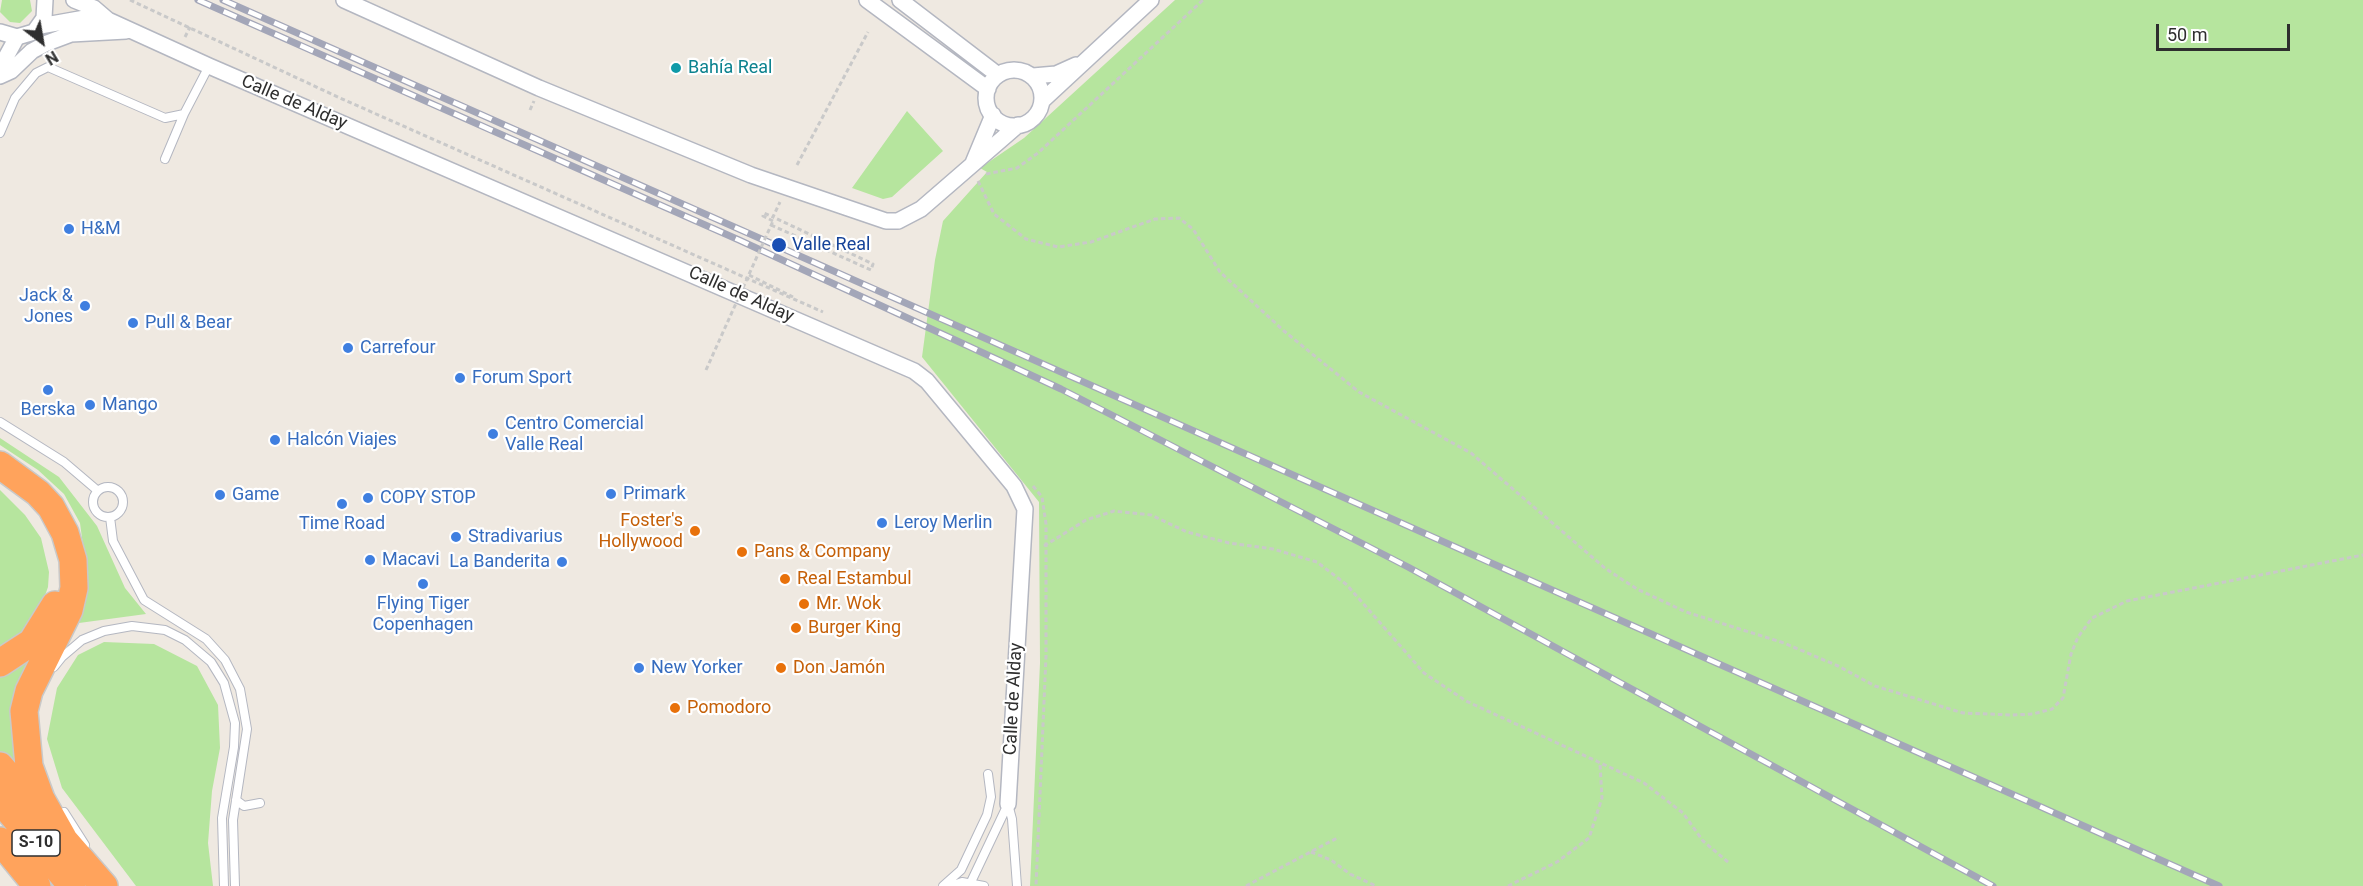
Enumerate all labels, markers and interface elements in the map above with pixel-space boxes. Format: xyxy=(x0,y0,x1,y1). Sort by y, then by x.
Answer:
north arrow xyxy=(12,12,72,72)
scale bar xyxy=(2159,12,2292,50)
text: 50 m xyxy=(2167,24,2207,45)
text: N xyxy=(42,47,61,69)
place label: Bahía Real xyxy=(688,57,772,79)
marker: Bahía Real xyxy=(669,61,683,75)
street label: Calle de Alday xyxy=(238,71,350,135)
place label: H&M xyxy=(81,218,121,240)
marker: H&M xyxy=(62,222,76,236)
place label: Valle Real xyxy=(792,234,870,256)
marker: Valle Real xyxy=(770,236,788,254)
street label: Calle de Alday xyxy=(685,262,797,328)
place label: Jack & Jones xyxy=(19,285,73,328)
marker: Jack & Jones xyxy=(78,299,92,313)
place label: Pull & Bear xyxy=(145,312,232,334)
marker: Pull & Bear xyxy=(126,316,140,330)
place label: Carrefour xyxy=(360,337,436,359)
marker: Carrefour xyxy=(341,341,355,355)
place label: Forum Sport xyxy=(472,367,572,389)
marker: Forum Sport xyxy=(453,371,467,385)
marker: Berska xyxy=(41,383,55,397)
place label: Mango xyxy=(102,394,158,416)
marker: Mango xyxy=(83,398,97,412)
place label: Berska xyxy=(20,399,76,421)
place label: Centro Comercial Valle Real xyxy=(505,413,644,456)
marker: Centro Comercial Valle Real xyxy=(486,427,500,441)
place label: Halcón Viajes xyxy=(287,429,397,451)
marker: Halcón Viajes xyxy=(268,433,282,447)
place label: Primark xyxy=(623,483,686,505)
place label: Game xyxy=(232,484,279,506)
place label: COPY STOP xyxy=(380,487,476,509)
marker: Primark xyxy=(604,487,618,501)
marker: Game xyxy=(213,488,227,502)
marker: COPY STOP xyxy=(361,491,375,505)
marker: Time Road xyxy=(335,497,349,511)
place label: Foster's Hollywood xyxy=(598,510,683,552)
place label: Leroy Merlin xyxy=(894,512,992,534)
place label: Time Road xyxy=(299,513,385,535)
marker: Leroy Merlin xyxy=(875,516,889,530)
marker: Foster's Hollywood xyxy=(688,524,702,538)
place label: Stradivarius xyxy=(468,526,563,548)
marker: Stradivarius xyxy=(449,530,463,544)
place label: Pans & Company xyxy=(754,541,891,563)
marker: Pans & Company xyxy=(735,545,749,559)
place label: Macavi xyxy=(382,549,440,571)
place label: La Banderita xyxy=(449,551,550,573)
marker: Macavi xyxy=(363,553,377,567)
marker: La Banderita xyxy=(555,555,569,569)
place label: Real Estambul xyxy=(797,568,912,590)
marker: Real Estambul xyxy=(778,572,792,586)
marker: Flying Tiger Copenhagen xyxy=(416,577,430,591)
place label: Flying Tiger Copenhagen xyxy=(373,593,473,636)
place label: Mr. Wok xyxy=(816,593,881,615)
marker: Mr. Wok xyxy=(797,597,811,611)
place label: Burger King xyxy=(808,617,901,639)
marker: Burger King xyxy=(789,621,803,635)
street label: Calle de Alday xyxy=(1000,642,1028,756)
place label: New Yorker xyxy=(651,657,743,679)
place label: Don Jamón xyxy=(793,657,885,679)
marker: New Yorker xyxy=(632,661,646,675)
marker: Don Jamón xyxy=(774,661,788,675)
place label: Pomodoro xyxy=(687,697,771,719)
marker: Pomodoro xyxy=(668,701,682,715)
road number: S-10 xyxy=(12,830,60,856)

